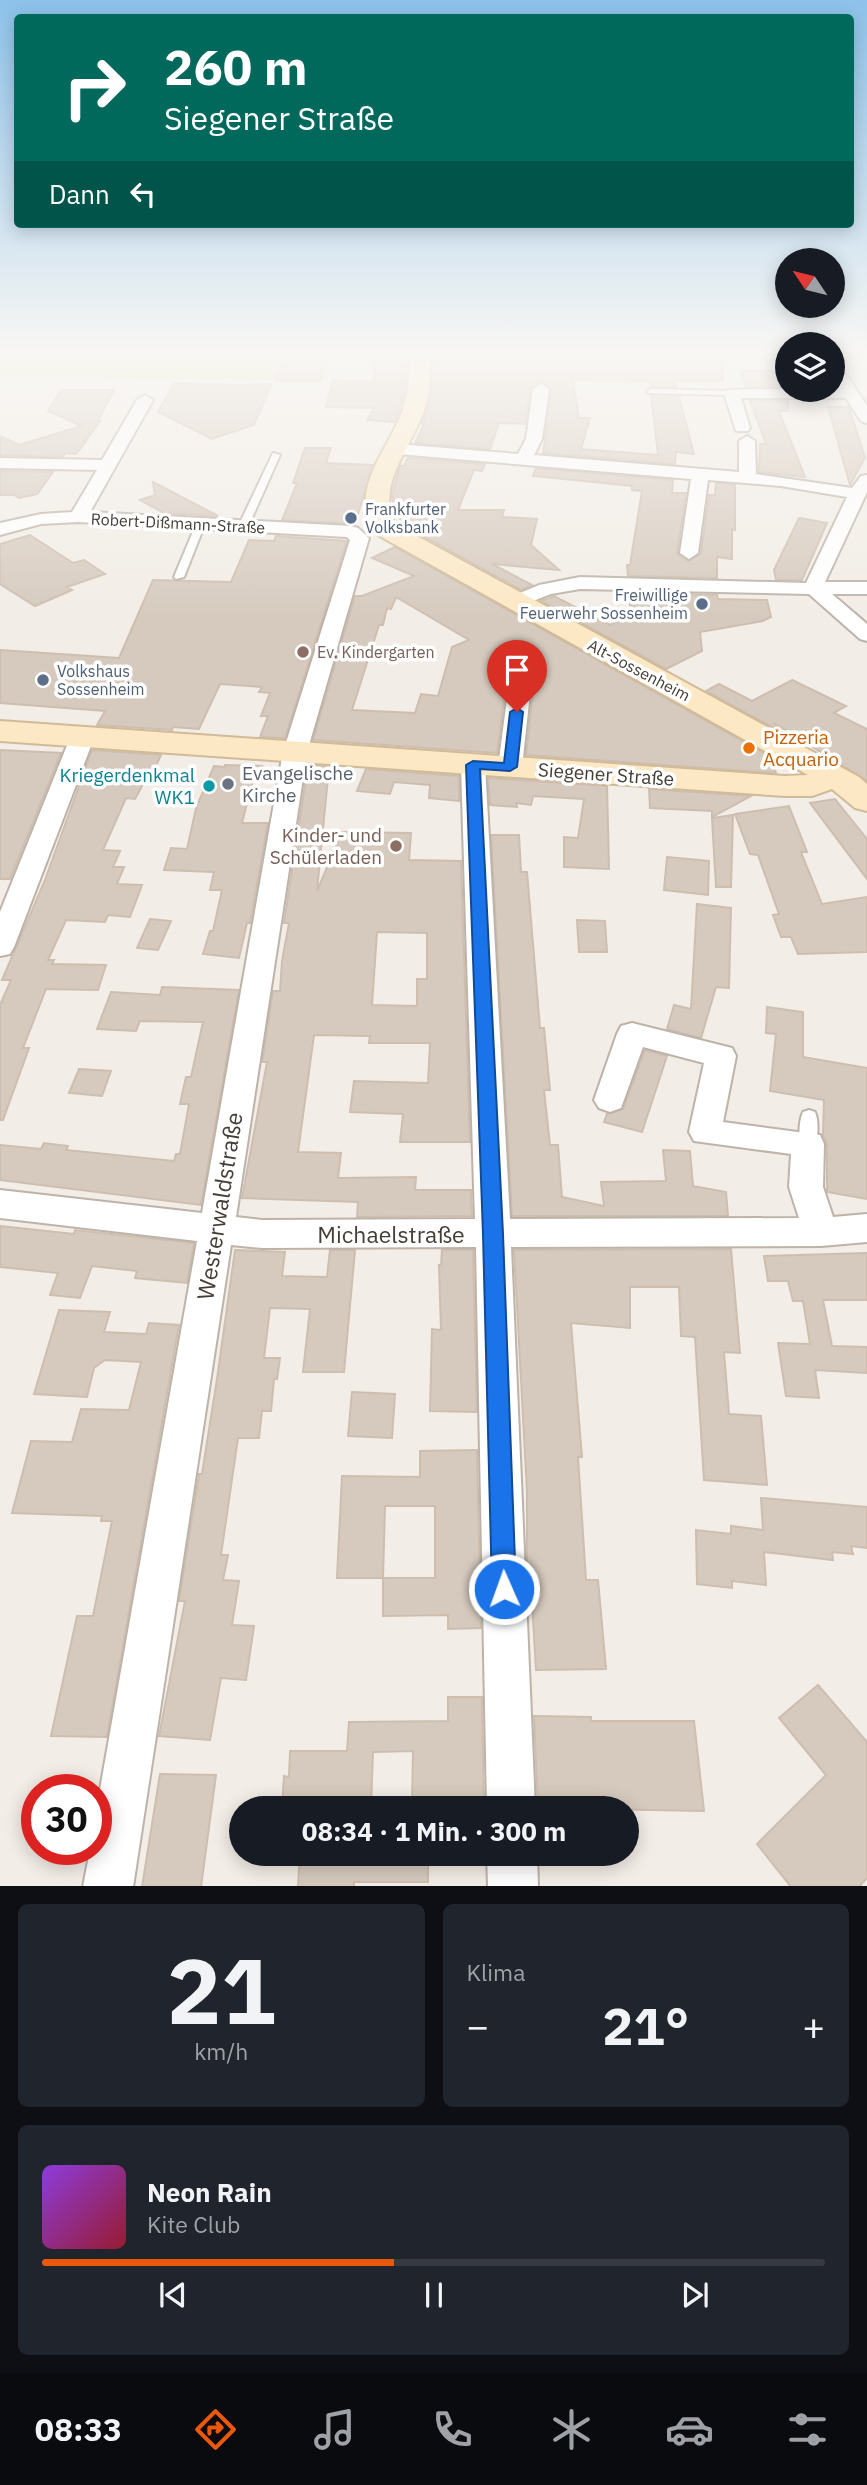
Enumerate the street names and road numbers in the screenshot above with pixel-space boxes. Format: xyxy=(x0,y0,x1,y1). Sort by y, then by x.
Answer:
street label: Robert-Dißmann-Straße xyxy=(90,508,266,538)
street label: Alt-Sossenheim xyxy=(584,635,694,705)
street label: Siegener Straße xyxy=(537,757,675,791)
street label: Westerwaldstraße xyxy=(189,1110,249,1302)
street label: Michaelstraße xyxy=(317,1219,465,1249)

